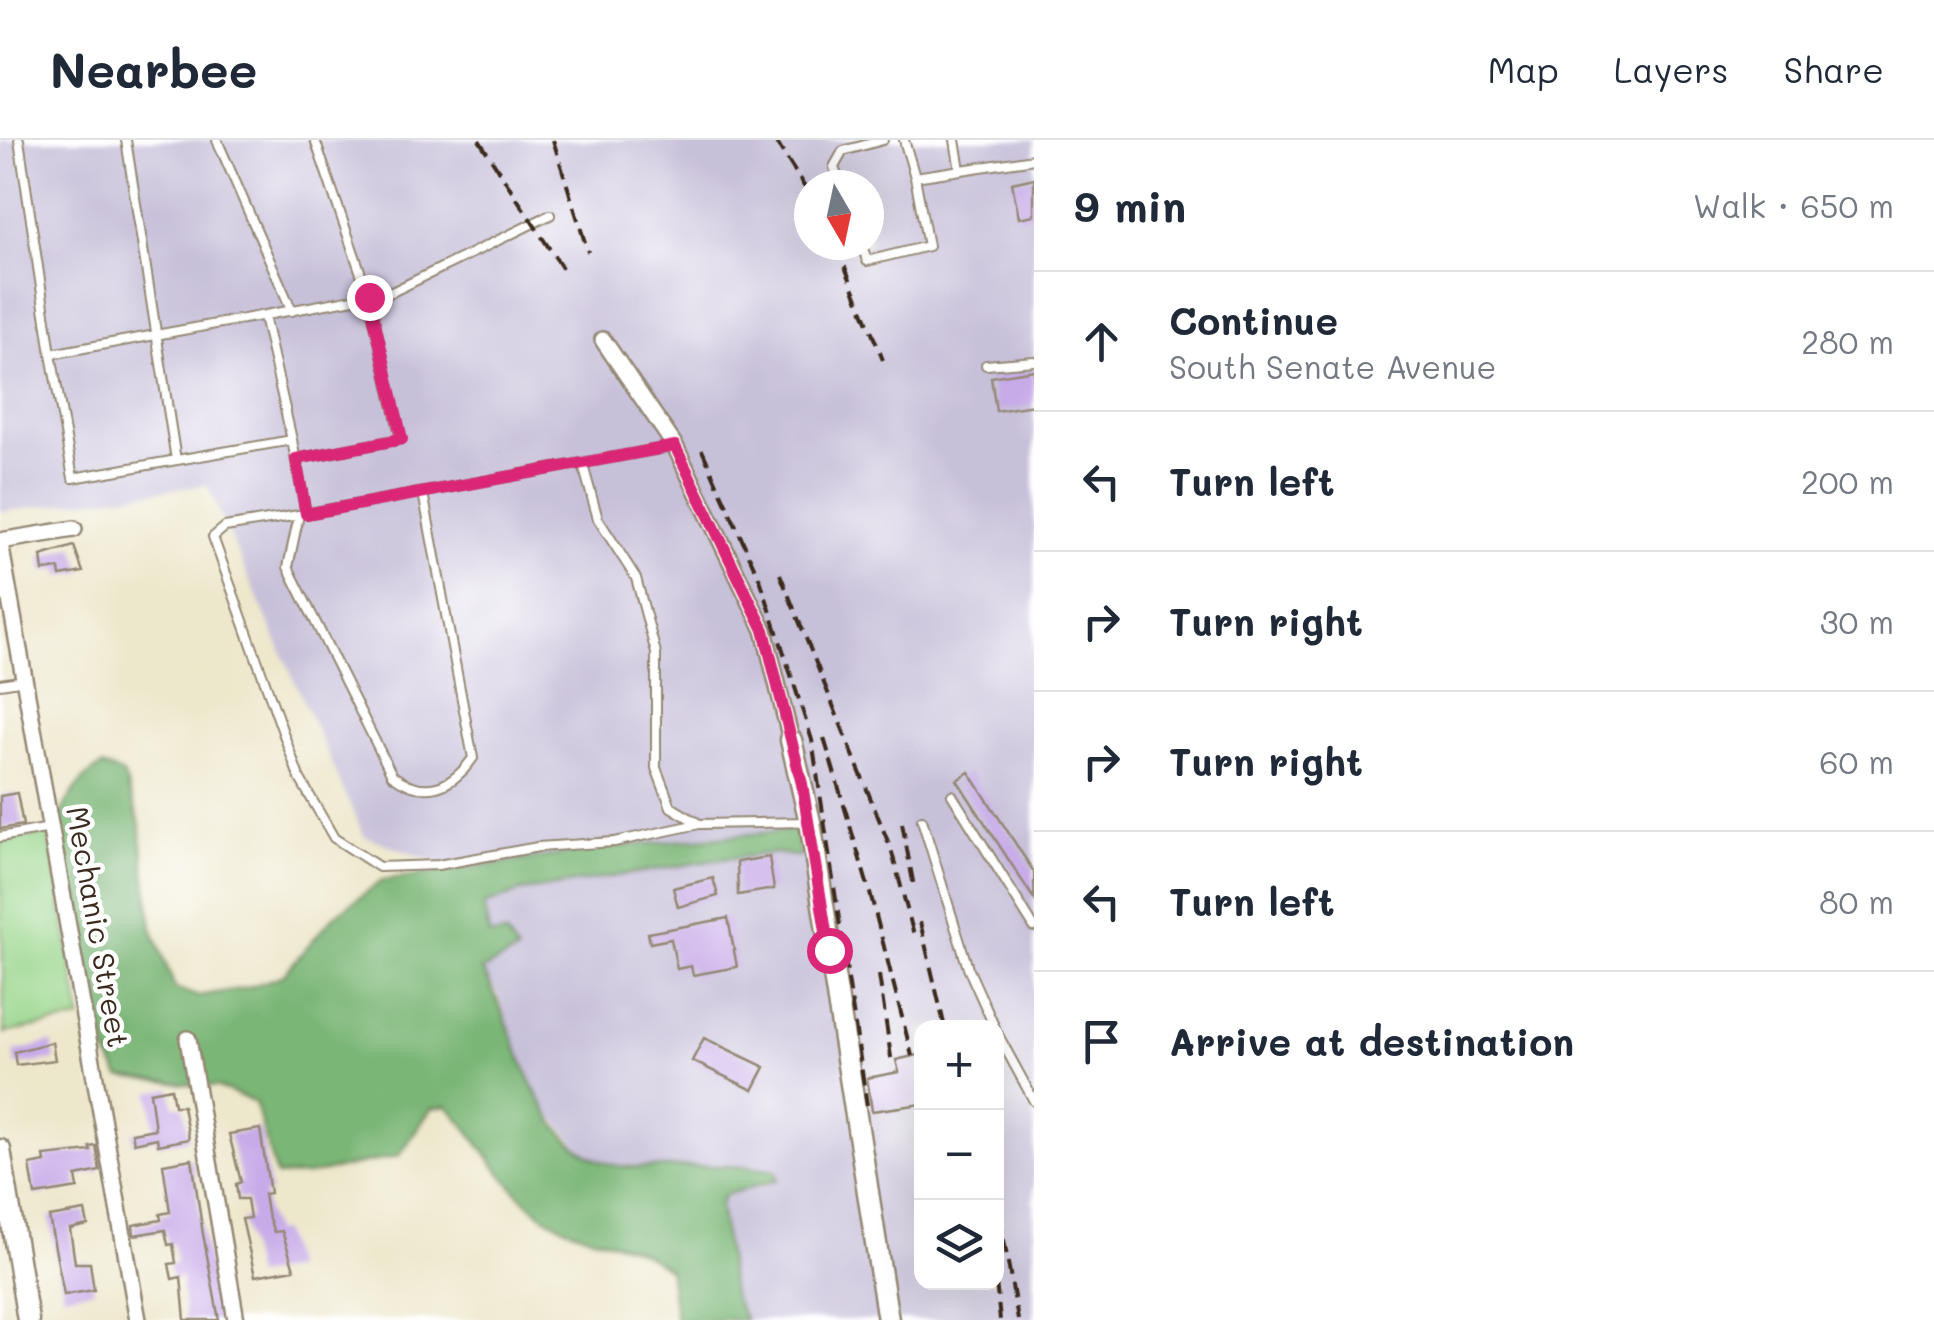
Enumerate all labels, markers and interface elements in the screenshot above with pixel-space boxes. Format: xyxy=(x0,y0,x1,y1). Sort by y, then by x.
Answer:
text: Nearbee xyxy=(50,38,257,100)
text: Map xyxy=(1487,46,1559,92)
text: Layers xyxy=(1614,46,1729,92)
text: Share xyxy=(1784,46,1884,92)
north arrow xyxy=(794,170,884,260)
text: 9 min xyxy=(1074,178,1186,233)
text: Walk · 650 m xyxy=(1693,184,1894,226)
route end xyxy=(347,275,393,321)
text: Continue xyxy=(1169,295,1338,345)
icon: ahead xyxy=(1074,314,1129,369)
text: 280 m xyxy=(1801,320,1894,362)
text: South Senate Avenue xyxy=(1169,345,1496,387)
icon: left xyxy=(1074,454,1129,509)
text: Turn left xyxy=(1169,456,1335,506)
text: 200 m xyxy=(1801,460,1894,502)
icon: right xyxy=(1074,594,1129,649)
text: Turn right xyxy=(1169,596,1363,646)
text: 30 m xyxy=(1820,600,1894,642)
icon: right xyxy=(1074,734,1129,789)
text: Turn right xyxy=(1169,736,1363,786)
text: 60 m xyxy=(1819,740,1894,782)
street label: Mechanic Street xyxy=(58,803,140,1050)
icon: left xyxy=(1074,874,1129,929)
text: Turn left xyxy=(1169,876,1335,926)
text: 80 m xyxy=(1819,880,1894,922)
route start xyxy=(807,928,853,974)
icon: arrive xyxy=(1074,1014,1129,1069)
text: Arrive at destination xyxy=(1169,1016,1574,1066)
map controls xyxy=(914,1020,1004,1290)
button: + xyxy=(914,1020,1004,1110)
button: − xyxy=(914,1110,1004,1200)
button: layers xyxy=(914,1200,1004,1290)

